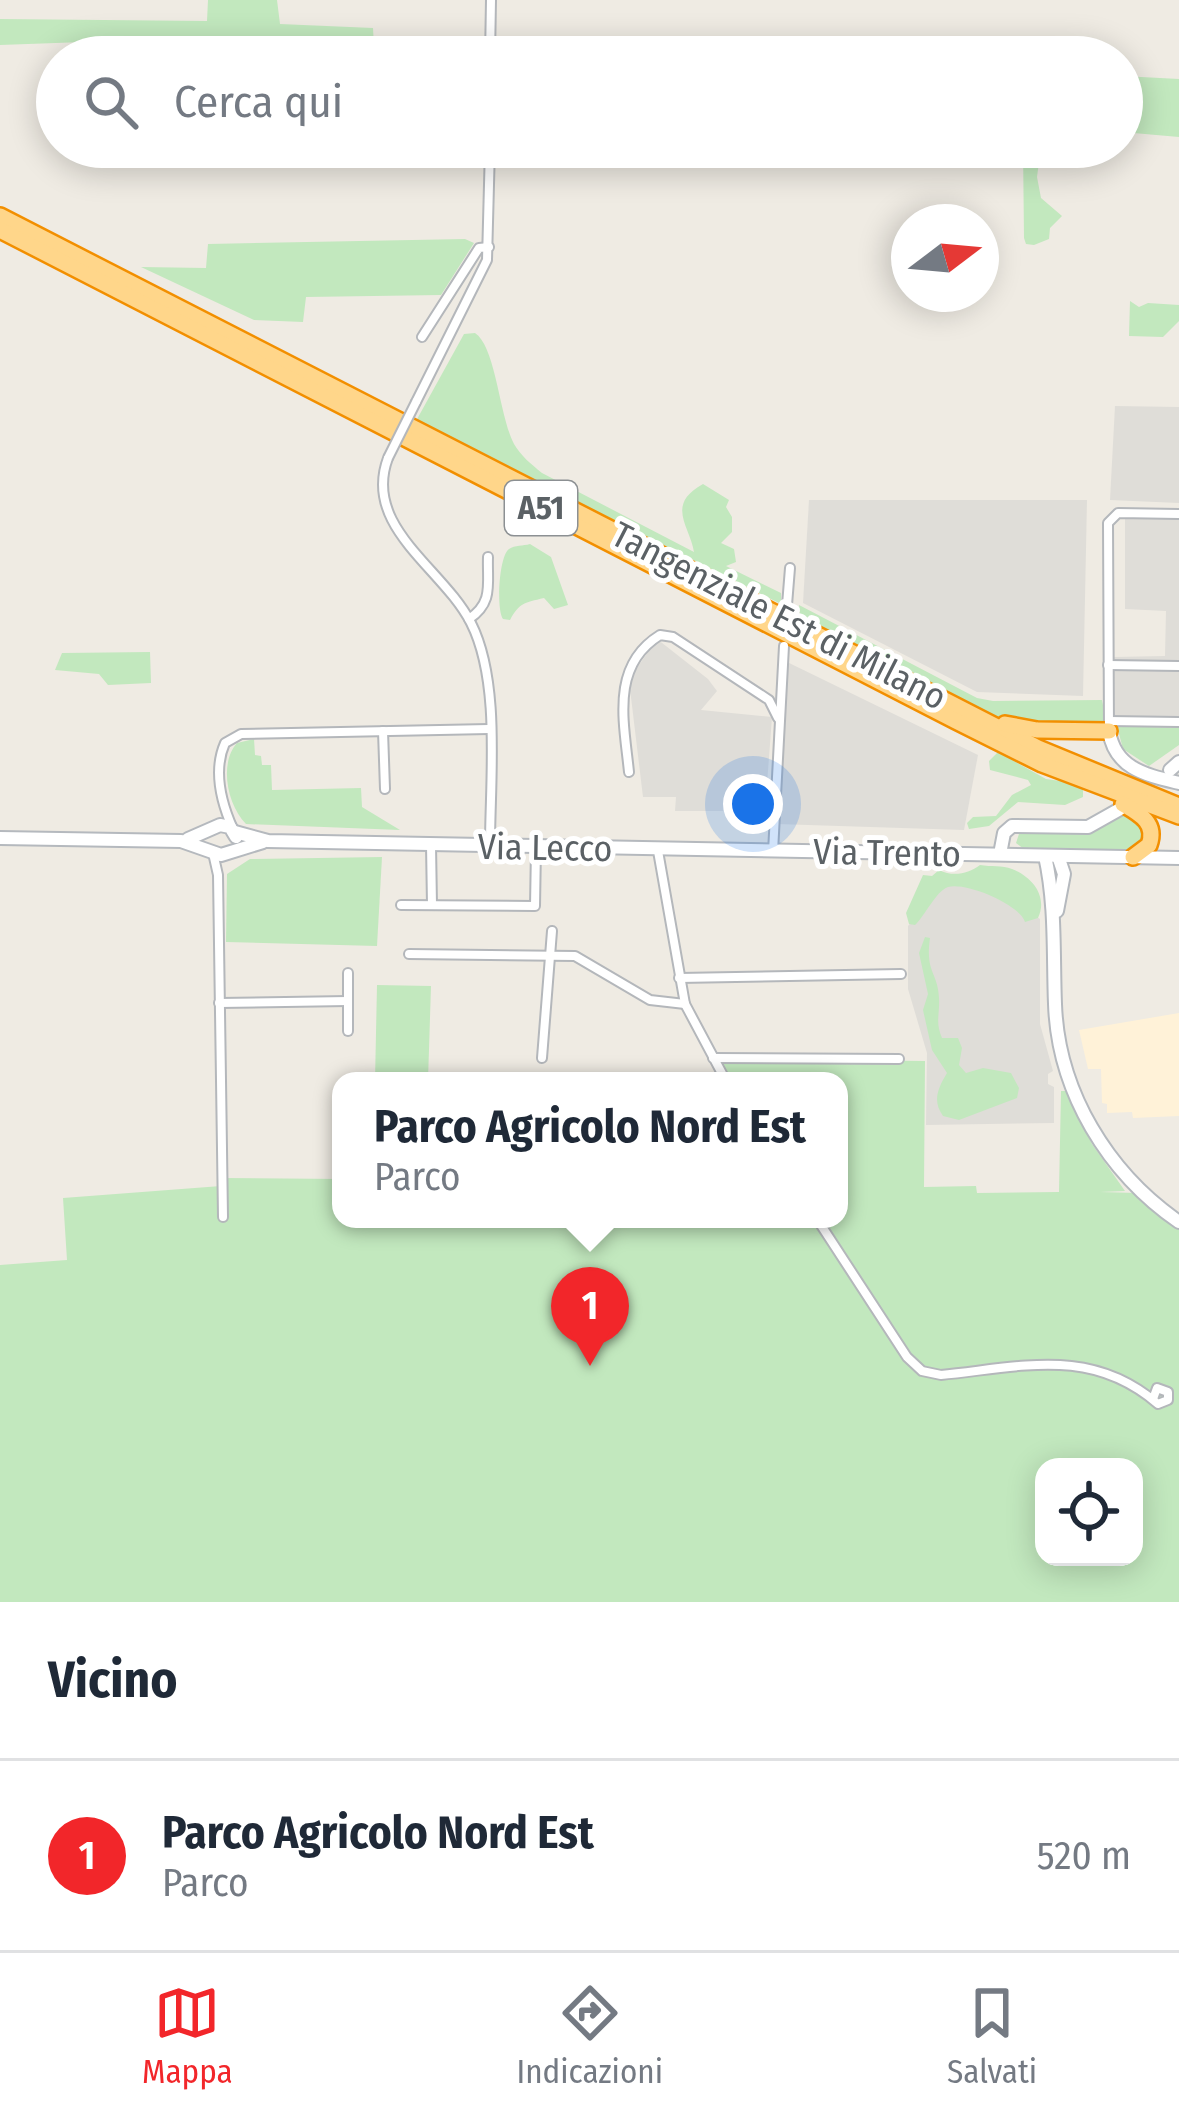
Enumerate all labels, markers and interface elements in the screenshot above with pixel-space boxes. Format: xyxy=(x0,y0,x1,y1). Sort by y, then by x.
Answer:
search box xyxy=(36,36,1143,168)
icon: search xyxy=(78,69,144,135)
text: Cerca qui xyxy=(174,75,343,129)
north arrow xyxy=(891,204,999,312)
road number: A51 xyxy=(505,481,577,535)
street label: Tangenziale Est di Milano xyxy=(604,513,954,719)
your location xyxy=(723,774,783,834)
street label: Via Lecco xyxy=(477,825,613,871)
street label: Via Trento xyxy=(813,830,961,876)
popup xyxy=(332,1072,848,1228)
text: Parco Agricolo Nord Est xyxy=(374,1100,806,1154)
text: Parco xyxy=(374,1154,461,1200)
pin: 1 xyxy=(551,1267,629,1366)
map controls xyxy=(1035,1458,1143,1566)
button: locate xyxy=(1035,1458,1143,1566)
text: Vicino xyxy=(48,1649,177,1711)
text: Parco Agricolo Nord Est xyxy=(162,1806,594,1860)
text: 1 xyxy=(79,1833,95,1879)
text: 520 m xyxy=(1037,1833,1131,1879)
text: Parco xyxy=(162,1860,248,1906)
tab: Mappa xyxy=(142,1980,233,2092)
tab: Indicazioni xyxy=(517,1980,663,2092)
tab: Salvati xyxy=(947,1980,1037,2092)

